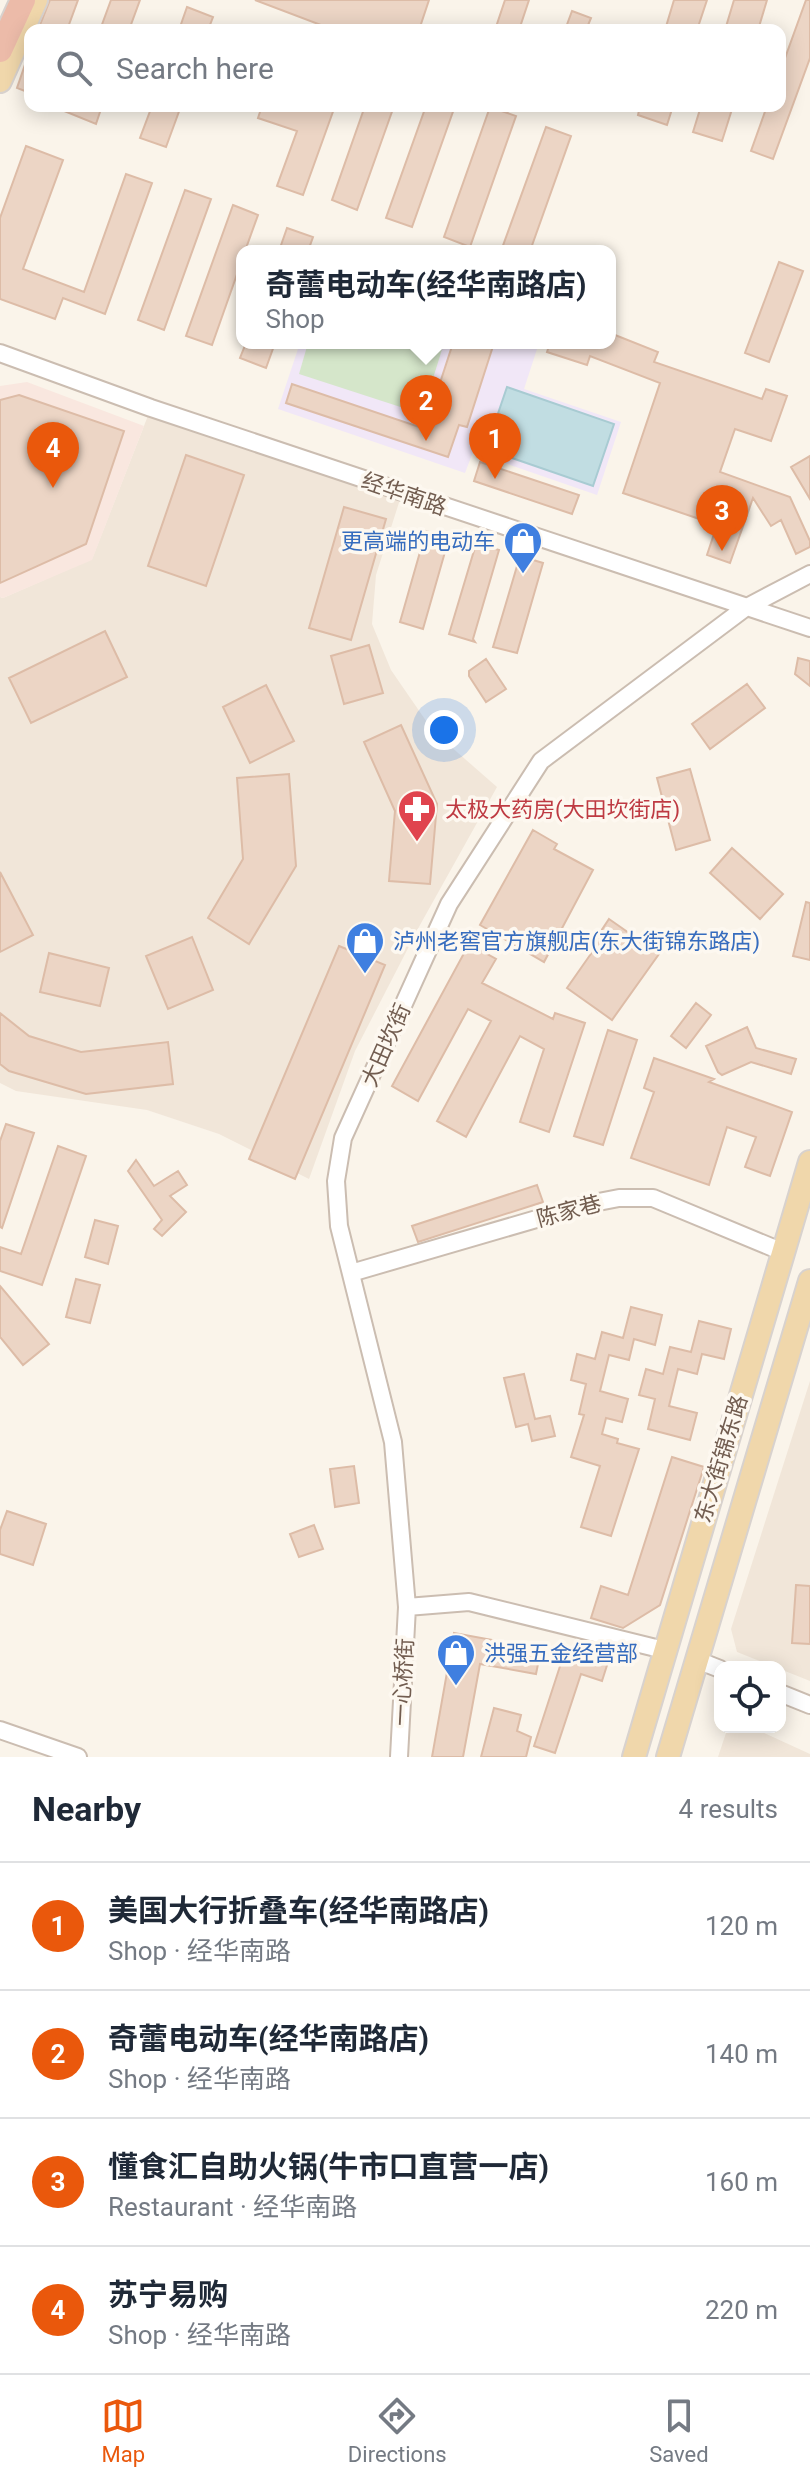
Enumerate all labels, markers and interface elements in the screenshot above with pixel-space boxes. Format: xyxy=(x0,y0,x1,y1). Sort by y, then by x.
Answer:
search box xyxy=(24,24,786,112)
icon: search xyxy=(52,46,96,90)
text: Search here xyxy=(116,51,274,86)
popup xyxy=(236,245,616,349)
text: 奇蕾电动车(经华南路店) xyxy=(265,267,587,302)
text: Shop xyxy=(265,304,325,334)
pin: 2 xyxy=(400,375,452,441)
pin: 1 xyxy=(469,413,521,479)
pin: 4 xyxy=(27,422,79,488)
street label: 经华南路 xyxy=(358,468,450,520)
pin: 3 xyxy=(696,485,748,551)
shop icon: 更高端的电动车 xyxy=(502,520,544,575)
place label: 更高端的电动车 xyxy=(341,529,495,554)
your location xyxy=(424,710,464,750)
pharmacy icon: 太极大药房(大田坎街店) xyxy=(396,788,438,843)
place label: 太极大药房(大田坎街店) xyxy=(445,797,680,823)
shop icon: 泸州老窖官方旗舰店(东大街锦东路店) xyxy=(344,920,386,975)
place label: 泸州老窖官方旗舰店(东大街锦东路店) xyxy=(393,929,760,955)
street label: 大田坎街 xyxy=(357,1000,415,1090)
street label: 陈家巷 xyxy=(534,1190,604,1232)
street label: 东大街锦东路 xyxy=(690,1392,752,1526)
shop icon: 洪强五金经营部 xyxy=(435,1632,477,1687)
street label: 一心桥街 xyxy=(388,1637,418,1727)
place label: 洪强五金经营部 xyxy=(484,1641,638,1666)
map controls xyxy=(714,1661,786,1733)
button: locate xyxy=(714,1661,786,1733)
text: Nearby xyxy=(32,1789,141,1829)
text: 4 results xyxy=(679,1794,778,1824)
text: 美国大行折叠车(经华南路店) xyxy=(108,1893,489,1928)
text: 1 xyxy=(51,1911,65,1941)
text: 120 m xyxy=(705,1911,778,1941)
text: Shop · 经华南路 xyxy=(108,1936,291,1966)
text: 奇蕾电动车(经华南路店) xyxy=(108,2021,429,2056)
text: 2 xyxy=(51,2039,65,2069)
text: 140 m xyxy=(705,2039,778,2069)
text: Shop · 经华南路 xyxy=(108,2064,291,2094)
text: 懂食汇自助火锅(牛市口直营一店) xyxy=(108,2149,549,2184)
text: 3 xyxy=(51,2167,65,2197)
text: 160 m xyxy=(705,2167,778,2197)
text: Restaurant · 经华南路 xyxy=(108,2192,357,2222)
text: 苏宁易购 xyxy=(108,2277,228,2312)
text: 4 xyxy=(51,2295,65,2325)
text: 220 m xyxy=(705,2295,778,2325)
text: Shop · 经华南路 xyxy=(108,2320,291,2350)
tab: Map xyxy=(101,2394,145,2467)
tab: Directions xyxy=(348,2394,447,2467)
tab: Saved xyxy=(649,2394,709,2467)

